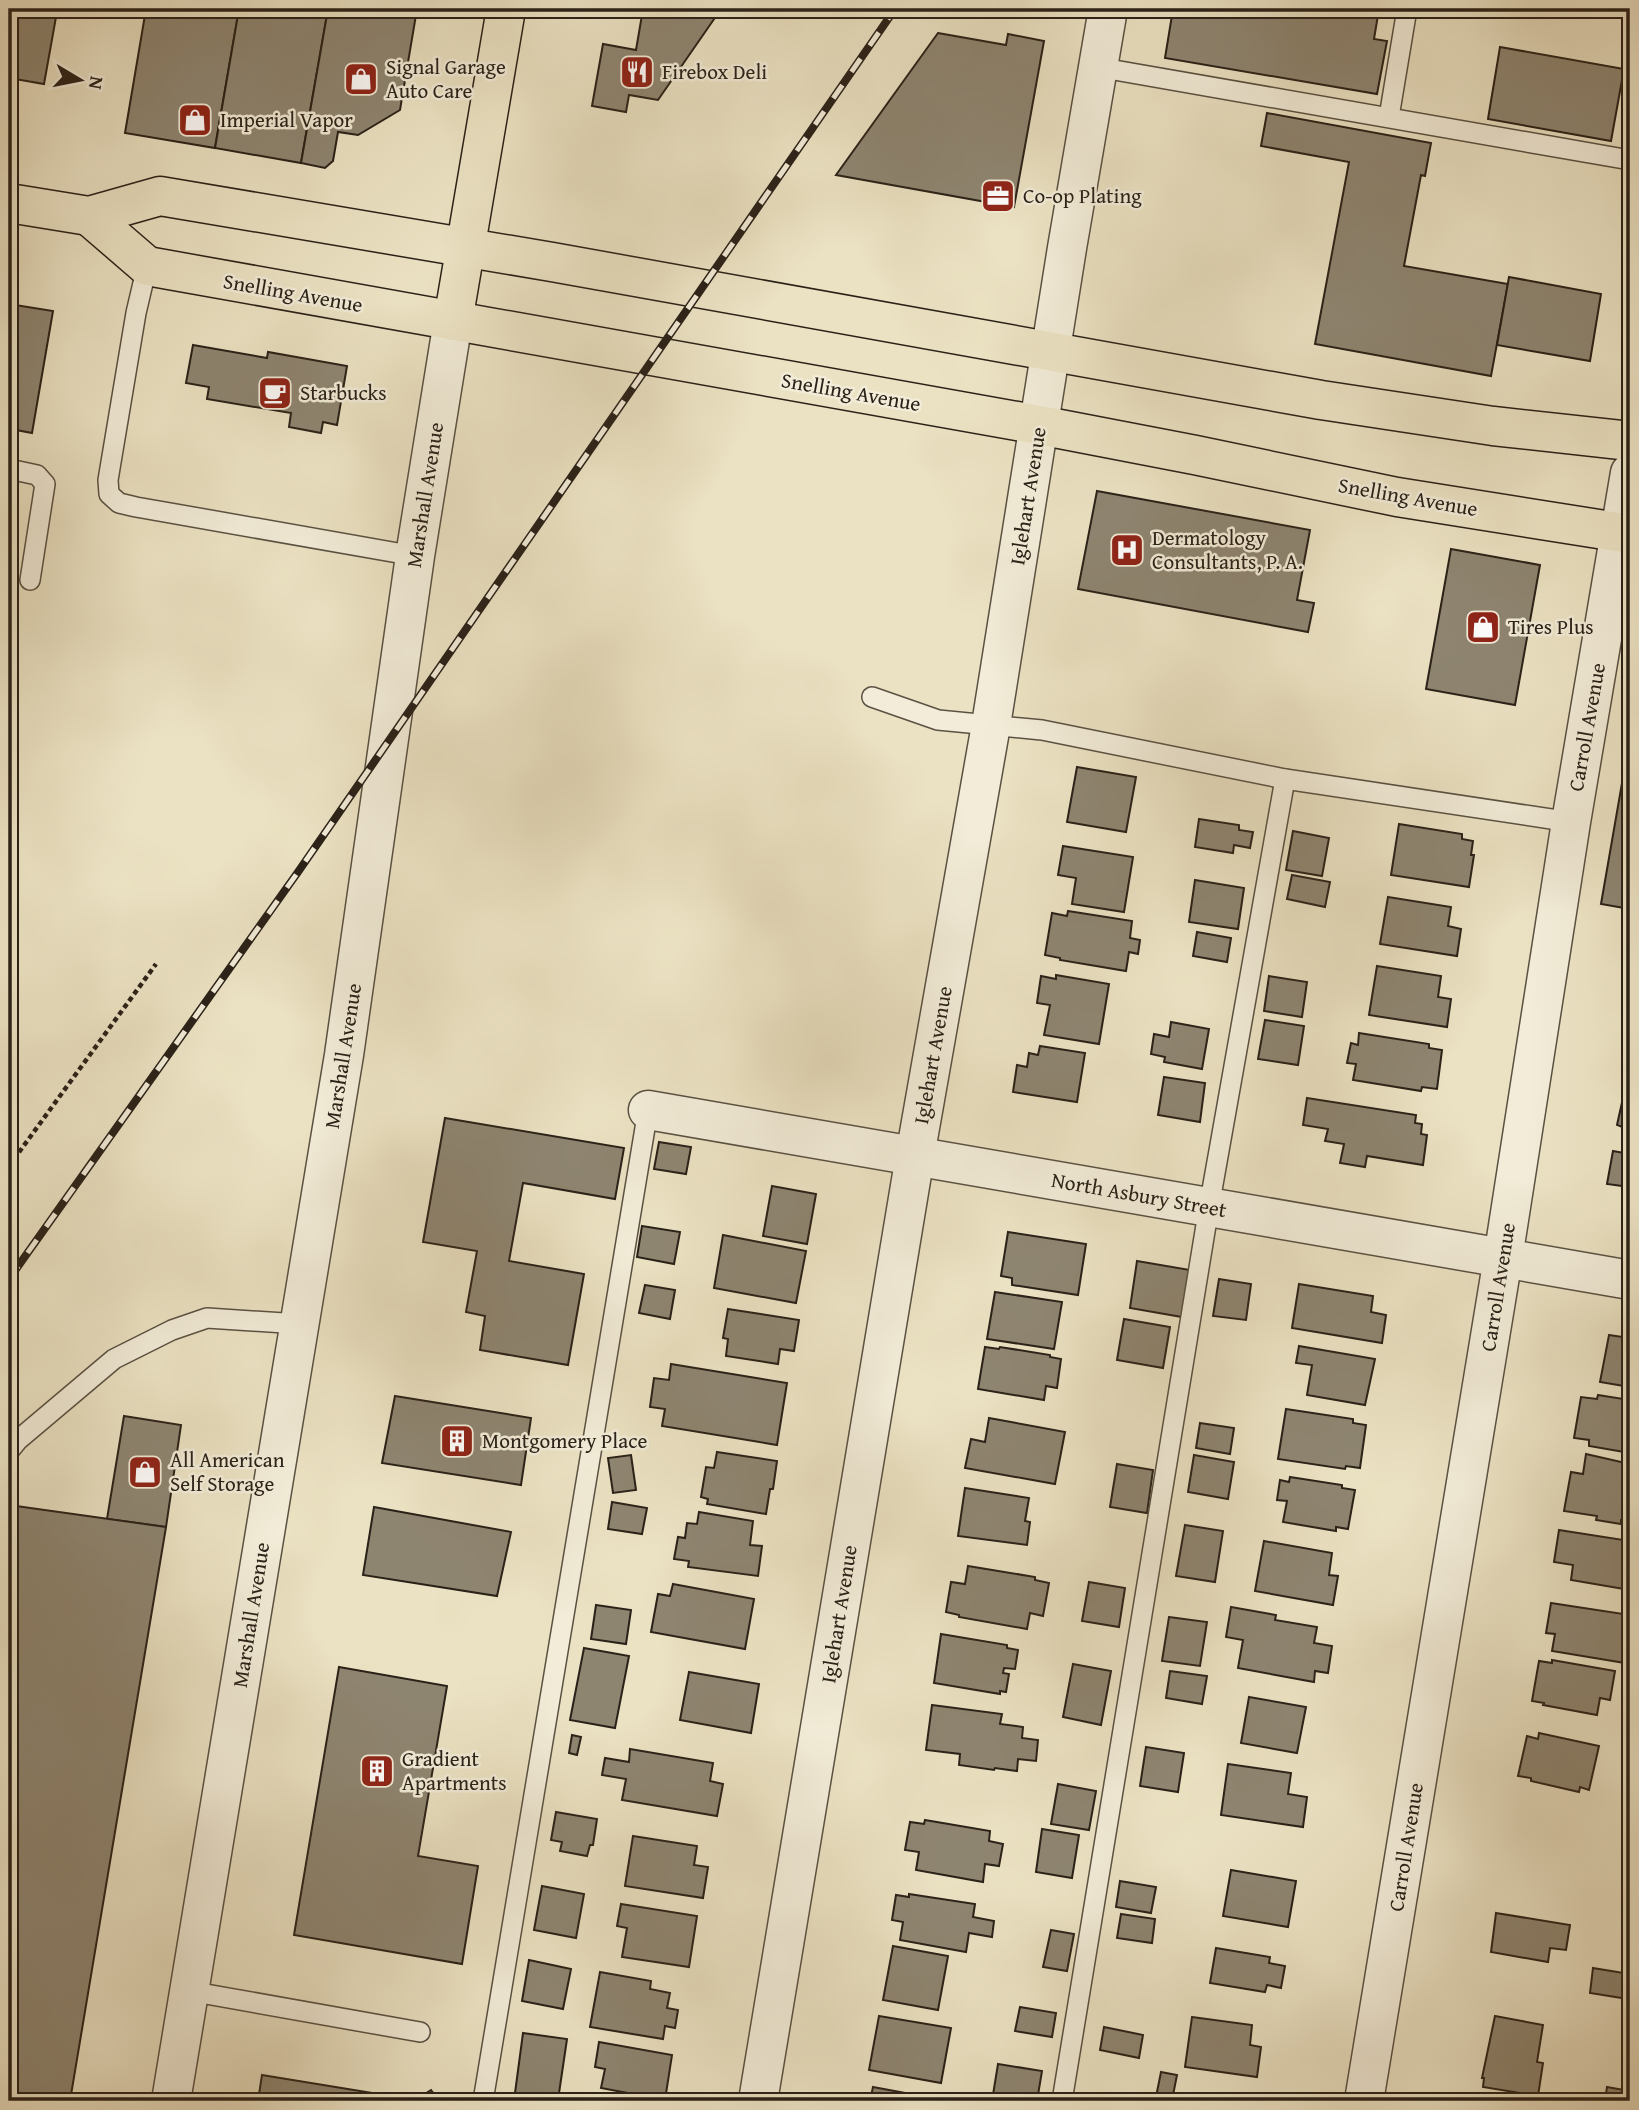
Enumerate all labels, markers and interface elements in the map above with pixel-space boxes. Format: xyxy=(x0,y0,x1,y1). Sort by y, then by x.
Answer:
north arrow xyxy=(46,46,116,116)
place label: Signal Garage Auto Care xyxy=(386,51,506,106)
restaurant icon: Firebox Deli xyxy=(618,53,656,91)
place label: Firebox Deli xyxy=(662,56,767,87)
shop icon: Signal Garage Auto Care xyxy=(342,60,380,98)
text: N xyxy=(82,74,112,92)
shop icon: Imperial Vapor xyxy=(176,101,214,139)
place label: Imperial Vapor xyxy=(220,104,353,135)
office icon: Co-op Plating xyxy=(979,177,1017,215)
place label: Co-op Plating xyxy=(1023,180,1142,211)
street label: Snelling Avenue xyxy=(221,265,365,320)
street label: Snelling Avenue xyxy=(779,364,923,419)
cafe icon: Starbucks xyxy=(256,374,294,412)
place label: Starbucks xyxy=(300,377,386,408)
street label: Marshall Avenue xyxy=(398,420,451,570)
street label: Iglehart Avenue xyxy=(1001,424,1054,567)
street label: Snelling Avenue xyxy=(1336,469,1480,524)
place label: Dermatology Consultants, P. A. xyxy=(1152,522,1303,577)
hospital icon: Dermatology Consultants, P. A. xyxy=(1108,531,1146,569)
shop icon: Tires Plus xyxy=(1464,608,1502,646)
place label: Tires Plus xyxy=(1508,611,1594,642)
street label: Carroll Avenue xyxy=(1560,660,1613,794)
street label: Marshall Avenue xyxy=(316,981,369,1131)
street label: Iglehart Avenue xyxy=(905,983,960,1126)
street label: North Asbury Street xyxy=(1049,1164,1230,1225)
street label: Carroll Avenue xyxy=(1472,1220,1523,1354)
building icon: Montgomery Place xyxy=(438,1422,476,1460)
place label: Montgomery Place xyxy=(482,1425,647,1456)
place label: All American Self Storage xyxy=(170,1444,285,1499)
shop icon: All American Self Storage xyxy=(126,1453,164,1491)
street label: Marshall Avenue xyxy=(224,1540,277,1690)
street label: Iglehart Avenue xyxy=(812,1542,865,1685)
place label: Gradient Apartments xyxy=(402,1743,507,1798)
building icon: Gradient Apartments xyxy=(358,1752,396,1790)
street label: Carroll Avenue xyxy=(1380,1780,1431,1914)

